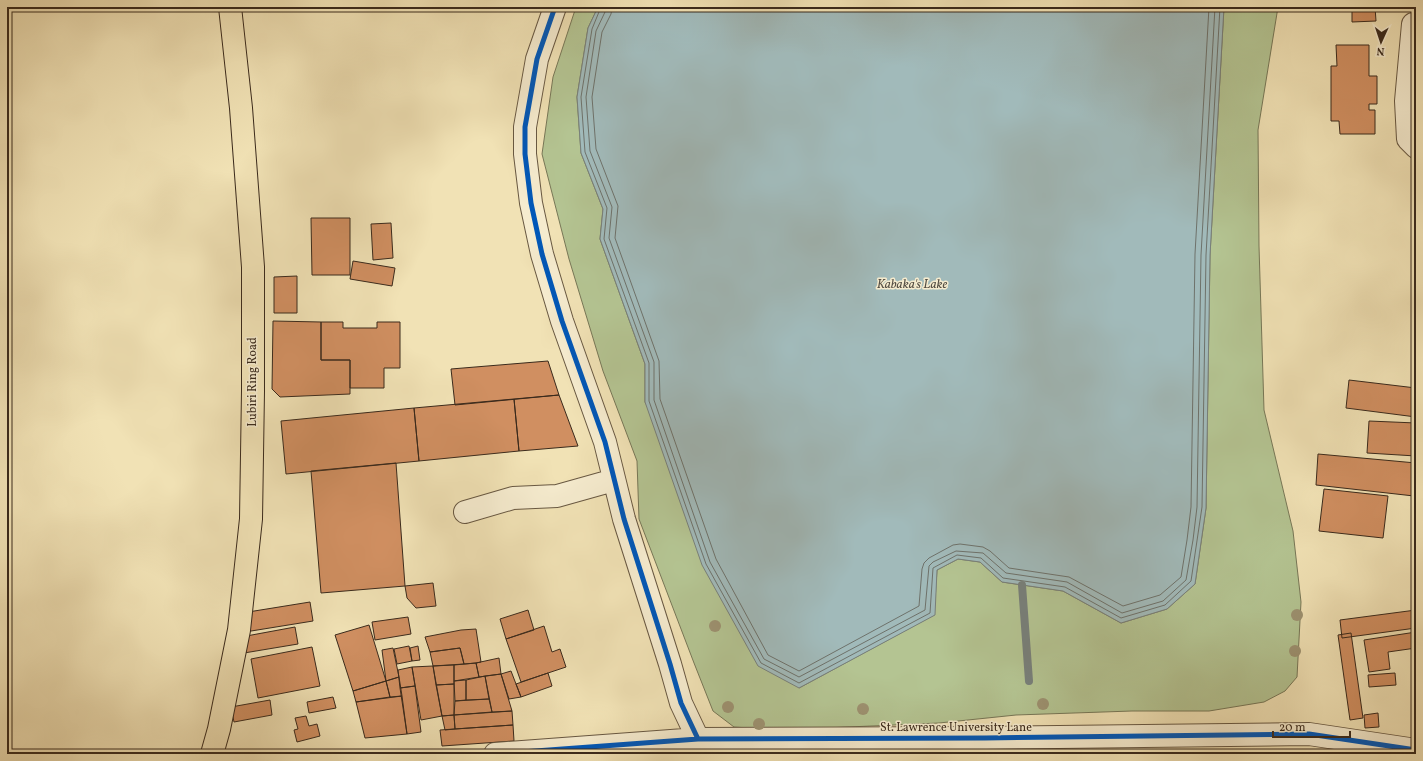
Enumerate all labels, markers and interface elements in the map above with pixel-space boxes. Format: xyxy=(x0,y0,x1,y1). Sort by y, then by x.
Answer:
north arrow xyxy=(1361,22,1401,62)
text: N xyxy=(1376,43,1385,58)
water label: Kabaka's Lake xyxy=(877,276,948,294)
street label: Lubiri Ring Road xyxy=(245,337,261,427)
scale bar xyxy=(1273,713,1350,739)
street label: St. Lawrence University Lane xyxy=(880,720,1032,736)
text: 20 m xyxy=(1279,720,1306,736)

